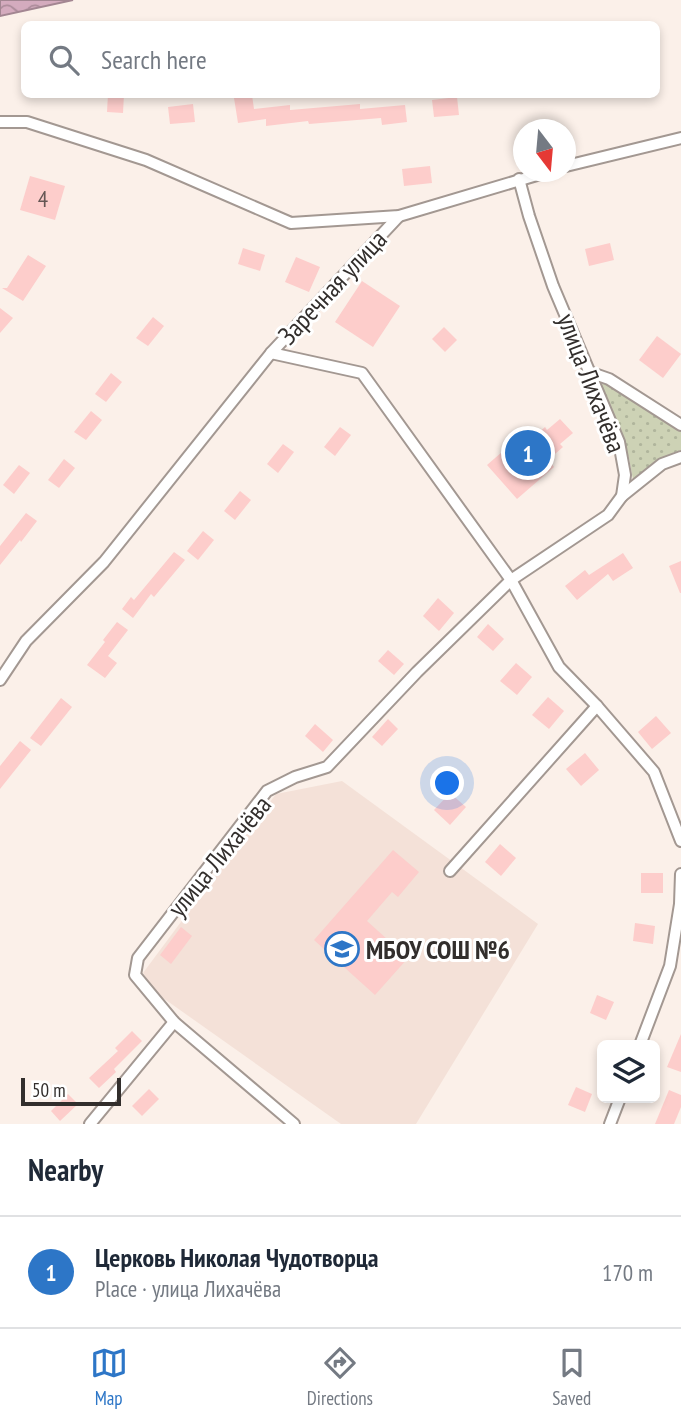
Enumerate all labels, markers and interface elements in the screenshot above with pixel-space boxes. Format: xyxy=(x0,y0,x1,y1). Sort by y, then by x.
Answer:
search box xyxy=(21,21,660,98)
icon: search xyxy=(45,41,83,79)
text: Search here xyxy=(101,43,207,76)
north arrow xyxy=(513,119,576,182)
house number: 4 xyxy=(38,184,48,213)
street label: Заречная улица xyxy=(271,223,393,351)
street label: улица Лихачёва xyxy=(550,309,634,457)
pin: 1 xyxy=(505,427,551,479)
your location xyxy=(430,766,464,800)
street label: улица Лихачёва xyxy=(160,789,278,923)
school or university icon: МБОУ СОШ №6 xyxy=(323,930,361,968)
place label: МБОУ СОШ №6 xyxy=(366,933,510,966)
map controls xyxy=(597,1040,660,1103)
button: layers xyxy=(597,1040,660,1103)
scale bar xyxy=(21,1075,121,1107)
text: 50 m xyxy=(32,1078,66,1102)
text: Nearby xyxy=(28,1150,103,1189)
text: Церковь Николая Чудотворца xyxy=(95,1241,379,1274)
text: 1 xyxy=(46,1258,57,1287)
text: 170 m xyxy=(602,1258,653,1287)
text: Place · улица Лихачёва xyxy=(95,1274,281,1303)
tab: Map xyxy=(90,1344,128,1410)
tab: Directions xyxy=(307,1344,373,1410)
tab: Saved xyxy=(552,1344,591,1410)

